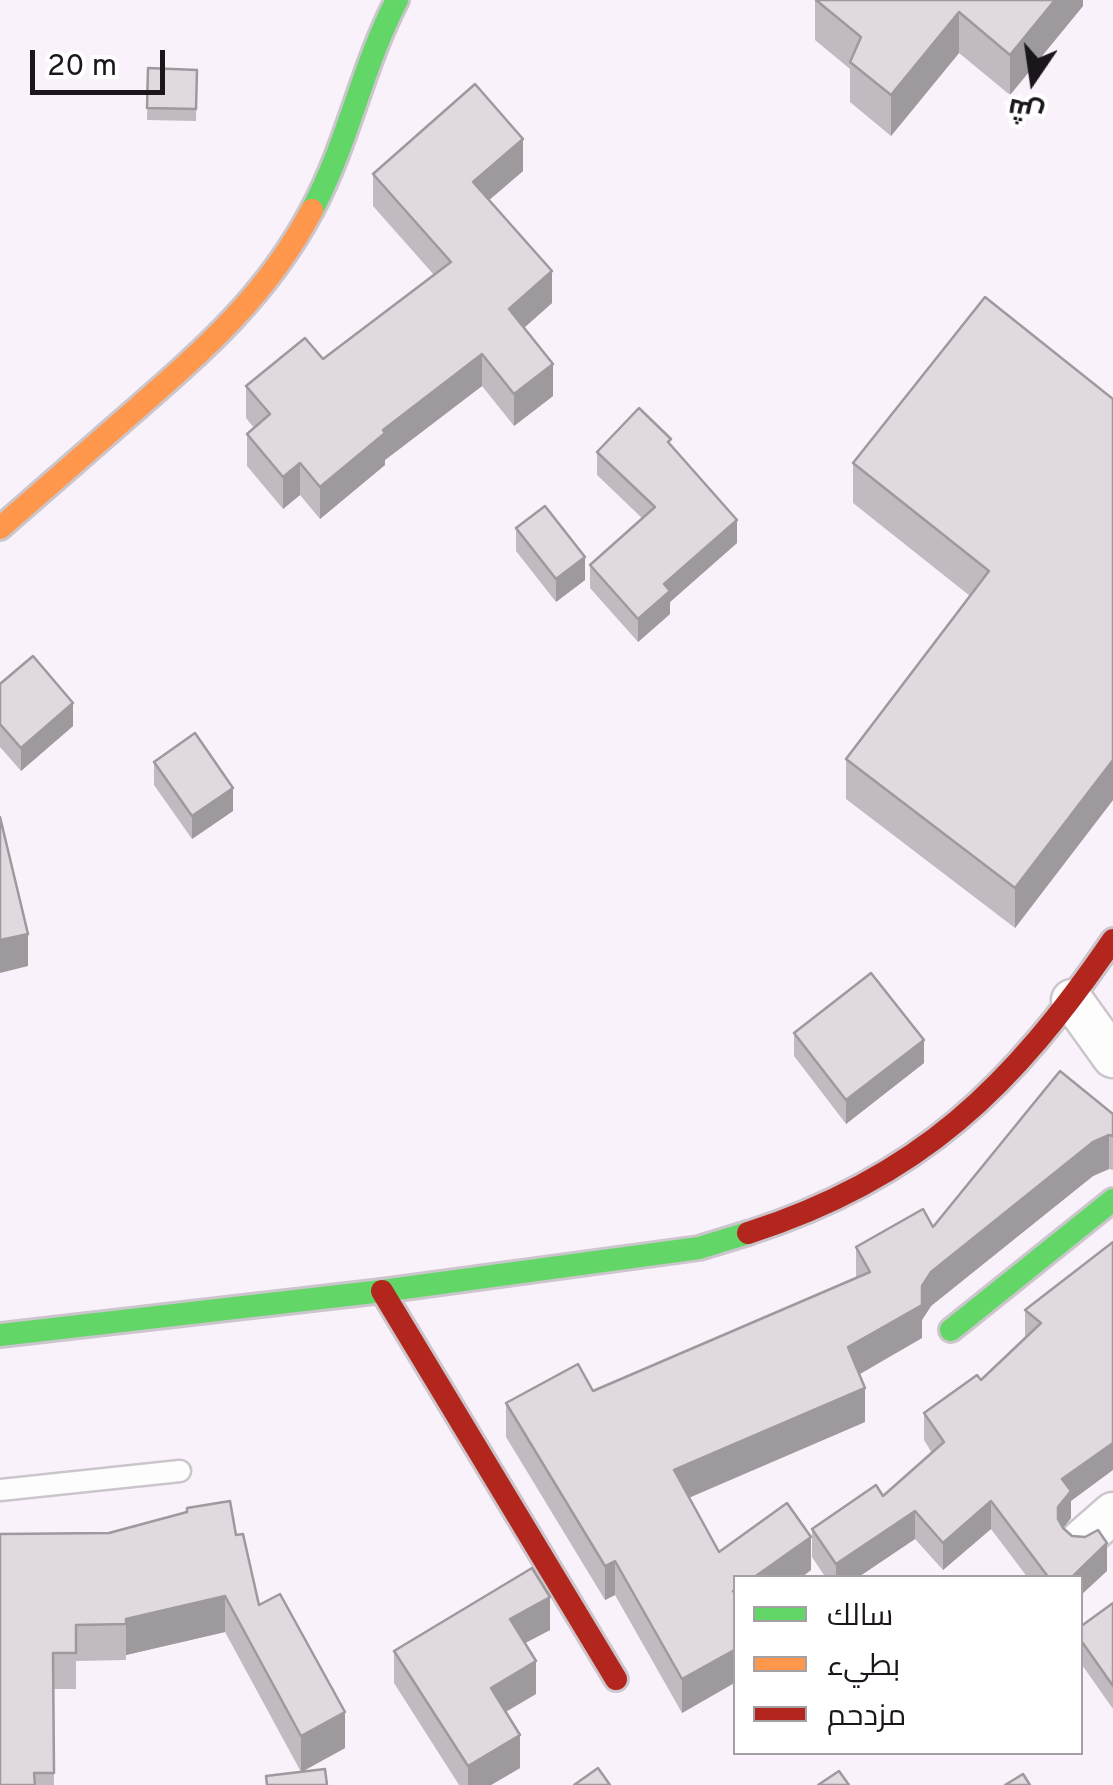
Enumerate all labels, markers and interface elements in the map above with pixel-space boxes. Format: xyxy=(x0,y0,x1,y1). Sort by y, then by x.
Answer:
scale bar xyxy=(35,30,170,92)
north arrow xyxy=(983,30,1083,130)
text: 20 m xyxy=(47,49,117,86)
text: ش xyxy=(1005,88,1048,131)
legend xyxy=(733,1575,1083,1755)
text: سالك xyxy=(827,1599,893,1636)
text: بطيء xyxy=(827,1649,900,1686)
text: مزدحم xyxy=(827,1699,906,1736)

